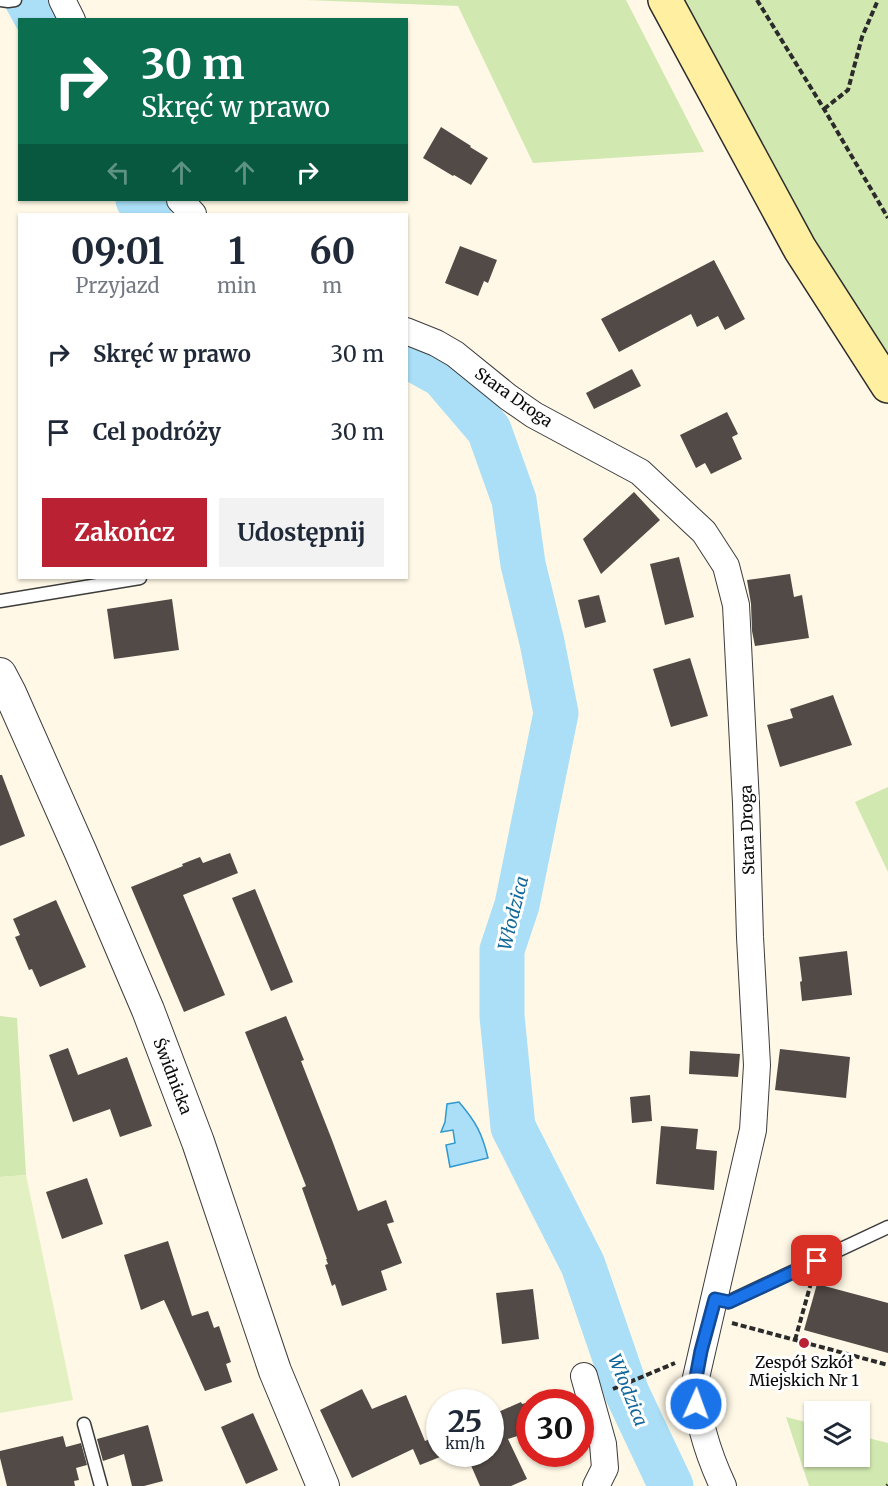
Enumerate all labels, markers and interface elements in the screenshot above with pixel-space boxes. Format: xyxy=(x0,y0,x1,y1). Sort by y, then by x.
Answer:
text: 30 m xyxy=(141,38,245,90)
icon: right xyxy=(42,42,120,120)
text: Skręć w prawo xyxy=(141,90,330,124)
icon: left xyxy=(102,156,135,189)
icon: ahead xyxy=(165,156,198,189)
icon: ahead xyxy=(228,156,261,189)
icon: right xyxy=(291,156,324,189)
text: 09:01 xyxy=(71,229,164,274)
text: 1 xyxy=(228,229,245,274)
text: 60 xyxy=(309,229,355,274)
text: Przyjazd xyxy=(75,273,160,298)
text: min xyxy=(217,273,257,298)
text: m xyxy=(322,273,342,298)
icon: right xyxy=(42,338,75,371)
text: Skręć w prawo xyxy=(93,340,251,368)
text: 30 m xyxy=(330,340,384,368)
street label: Stara Droga xyxy=(471,363,557,431)
icon: arrive xyxy=(42,416,75,449)
text: Cel podróży xyxy=(93,418,221,446)
text: 30 m xyxy=(330,418,384,446)
button: Zakończ xyxy=(42,498,207,567)
button: Udostępnij xyxy=(219,498,384,567)
street label: Stara Droga xyxy=(735,784,759,875)
water label: Włodzica xyxy=(493,874,533,952)
street label: Świdnicka xyxy=(149,1035,197,1117)
pin xyxy=(791,1235,842,1286)
icon: arrive xyxy=(800,1244,833,1277)
marker: Zespół Szkół Miejskich Nr 1 xyxy=(797,1336,811,1350)
water label: Włodzica xyxy=(603,1351,653,1429)
place label: Zespół Szkół Miejskich Nr 1 xyxy=(749,1352,859,1390)
position arrow xyxy=(664,1372,728,1436)
speed limit sign: 30 xyxy=(516,1389,594,1467)
map controls xyxy=(804,1401,870,1467)
button: layers xyxy=(804,1401,870,1467)
text: 25 xyxy=(448,1402,482,1440)
text: km/h xyxy=(445,1434,485,1453)

